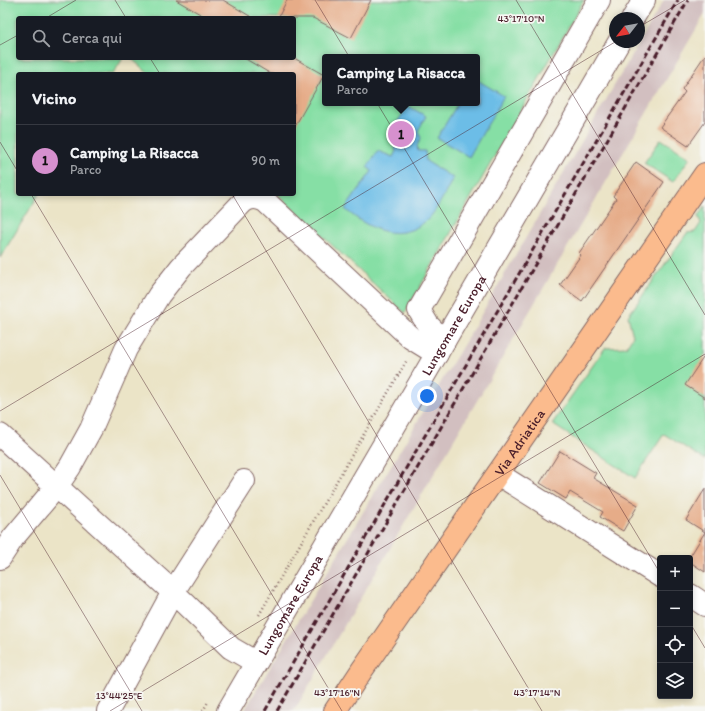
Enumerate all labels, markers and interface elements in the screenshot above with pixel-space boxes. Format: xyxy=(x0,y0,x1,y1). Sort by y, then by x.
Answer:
text: 43°17'10"N xyxy=(497,12,545,25)
north arrow xyxy=(609,12,645,48)
search box xyxy=(16,16,296,60)
icon: search xyxy=(30,27,52,49)
text: Cerca qui xyxy=(62,29,122,47)
popup xyxy=(322,54,480,106)
text: Camping La Risacca xyxy=(337,64,465,82)
text: Parco xyxy=(337,82,368,97)
text: Vicino xyxy=(32,88,76,108)
pin: 1 xyxy=(388,119,414,149)
text: Camping La Risacca xyxy=(70,144,198,162)
text: 1 xyxy=(42,153,48,168)
text: 90 m xyxy=(251,153,280,168)
text: Parco xyxy=(70,162,101,177)
street label: Lungomare Europa xyxy=(418,271,490,379)
your location xyxy=(417,386,437,406)
street label: Via Adriatica xyxy=(491,405,549,479)
street label: Lungomare Europa xyxy=(254,551,327,658)
map controls xyxy=(657,555,693,699)
button: + xyxy=(657,555,693,591)
button: − xyxy=(657,591,693,627)
button: locate xyxy=(657,627,693,663)
button: layers xyxy=(657,663,693,699)
text: 43°17'16"N xyxy=(314,686,360,699)
text: 43°17'14"N xyxy=(514,686,561,699)
text: 13°44'25"E xyxy=(96,689,143,702)

